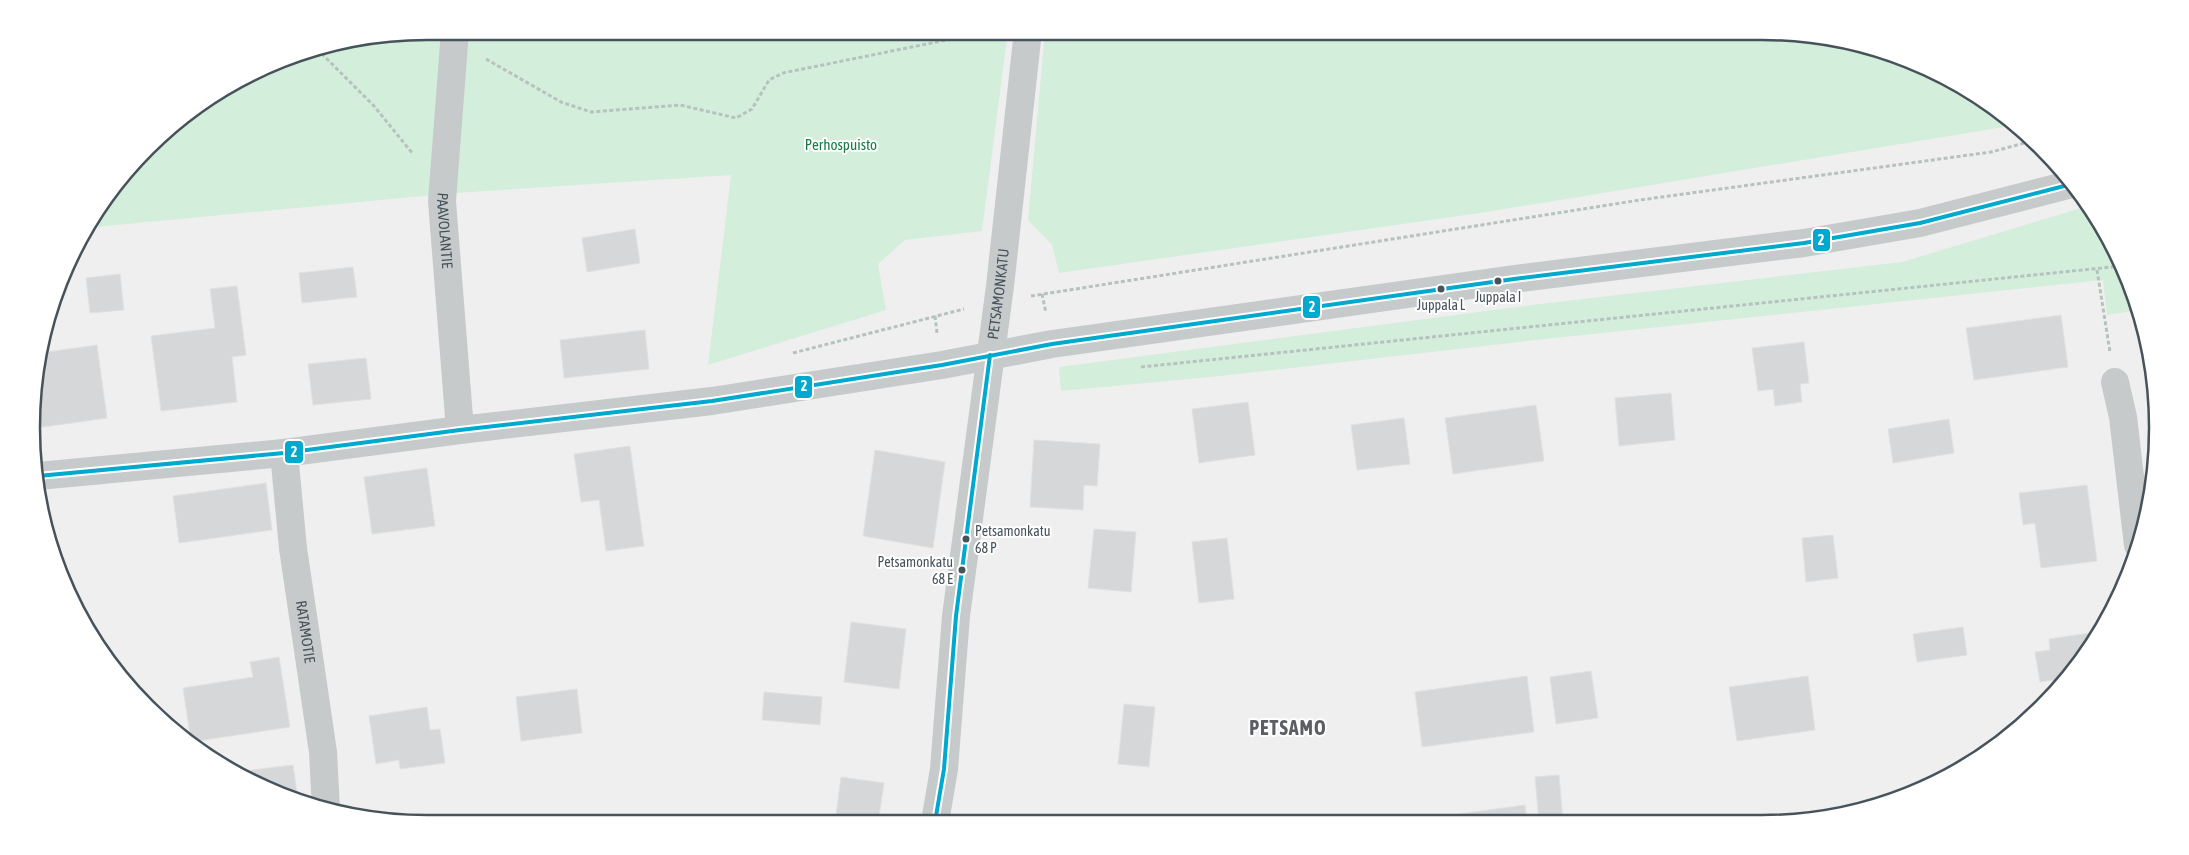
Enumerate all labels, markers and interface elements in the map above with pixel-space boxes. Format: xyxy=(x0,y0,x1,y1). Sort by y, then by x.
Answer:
park label: Perhospuisto xyxy=(805,136,877,153)
street label: PAAVOLANTIE xyxy=(434,192,456,270)
line badge: 2 xyxy=(1812,228,1831,252)
text: 2 xyxy=(1818,232,1825,248)
street label: PETSAMONKATU xyxy=(984,248,1012,340)
marker: Juppala I xyxy=(1493,276,1503,286)
marker: Juppala L xyxy=(1436,284,1446,294)
place label: Juppala I xyxy=(1475,289,1521,305)
line badge: 2 xyxy=(1302,295,1321,319)
place label: Juppala L xyxy=(1417,297,1466,313)
text: 2 xyxy=(1309,299,1316,315)
line badge: 2 xyxy=(794,375,813,399)
text: 2 xyxy=(801,378,808,394)
line badge: 2 xyxy=(284,440,304,464)
text: 2 xyxy=(291,444,298,460)
place label: Petsamonkatu 68 P xyxy=(975,523,1050,556)
marker: Petsamonkatu 68 P xyxy=(961,534,971,544)
place label: Petsamonkatu 68 E xyxy=(878,554,953,587)
marker: Petsamonkatu 68 E xyxy=(957,565,967,575)
street label: RATAMOTIE xyxy=(293,599,319,665)
district label: PETSAMO xyxy=(1249,716,1327,739)

